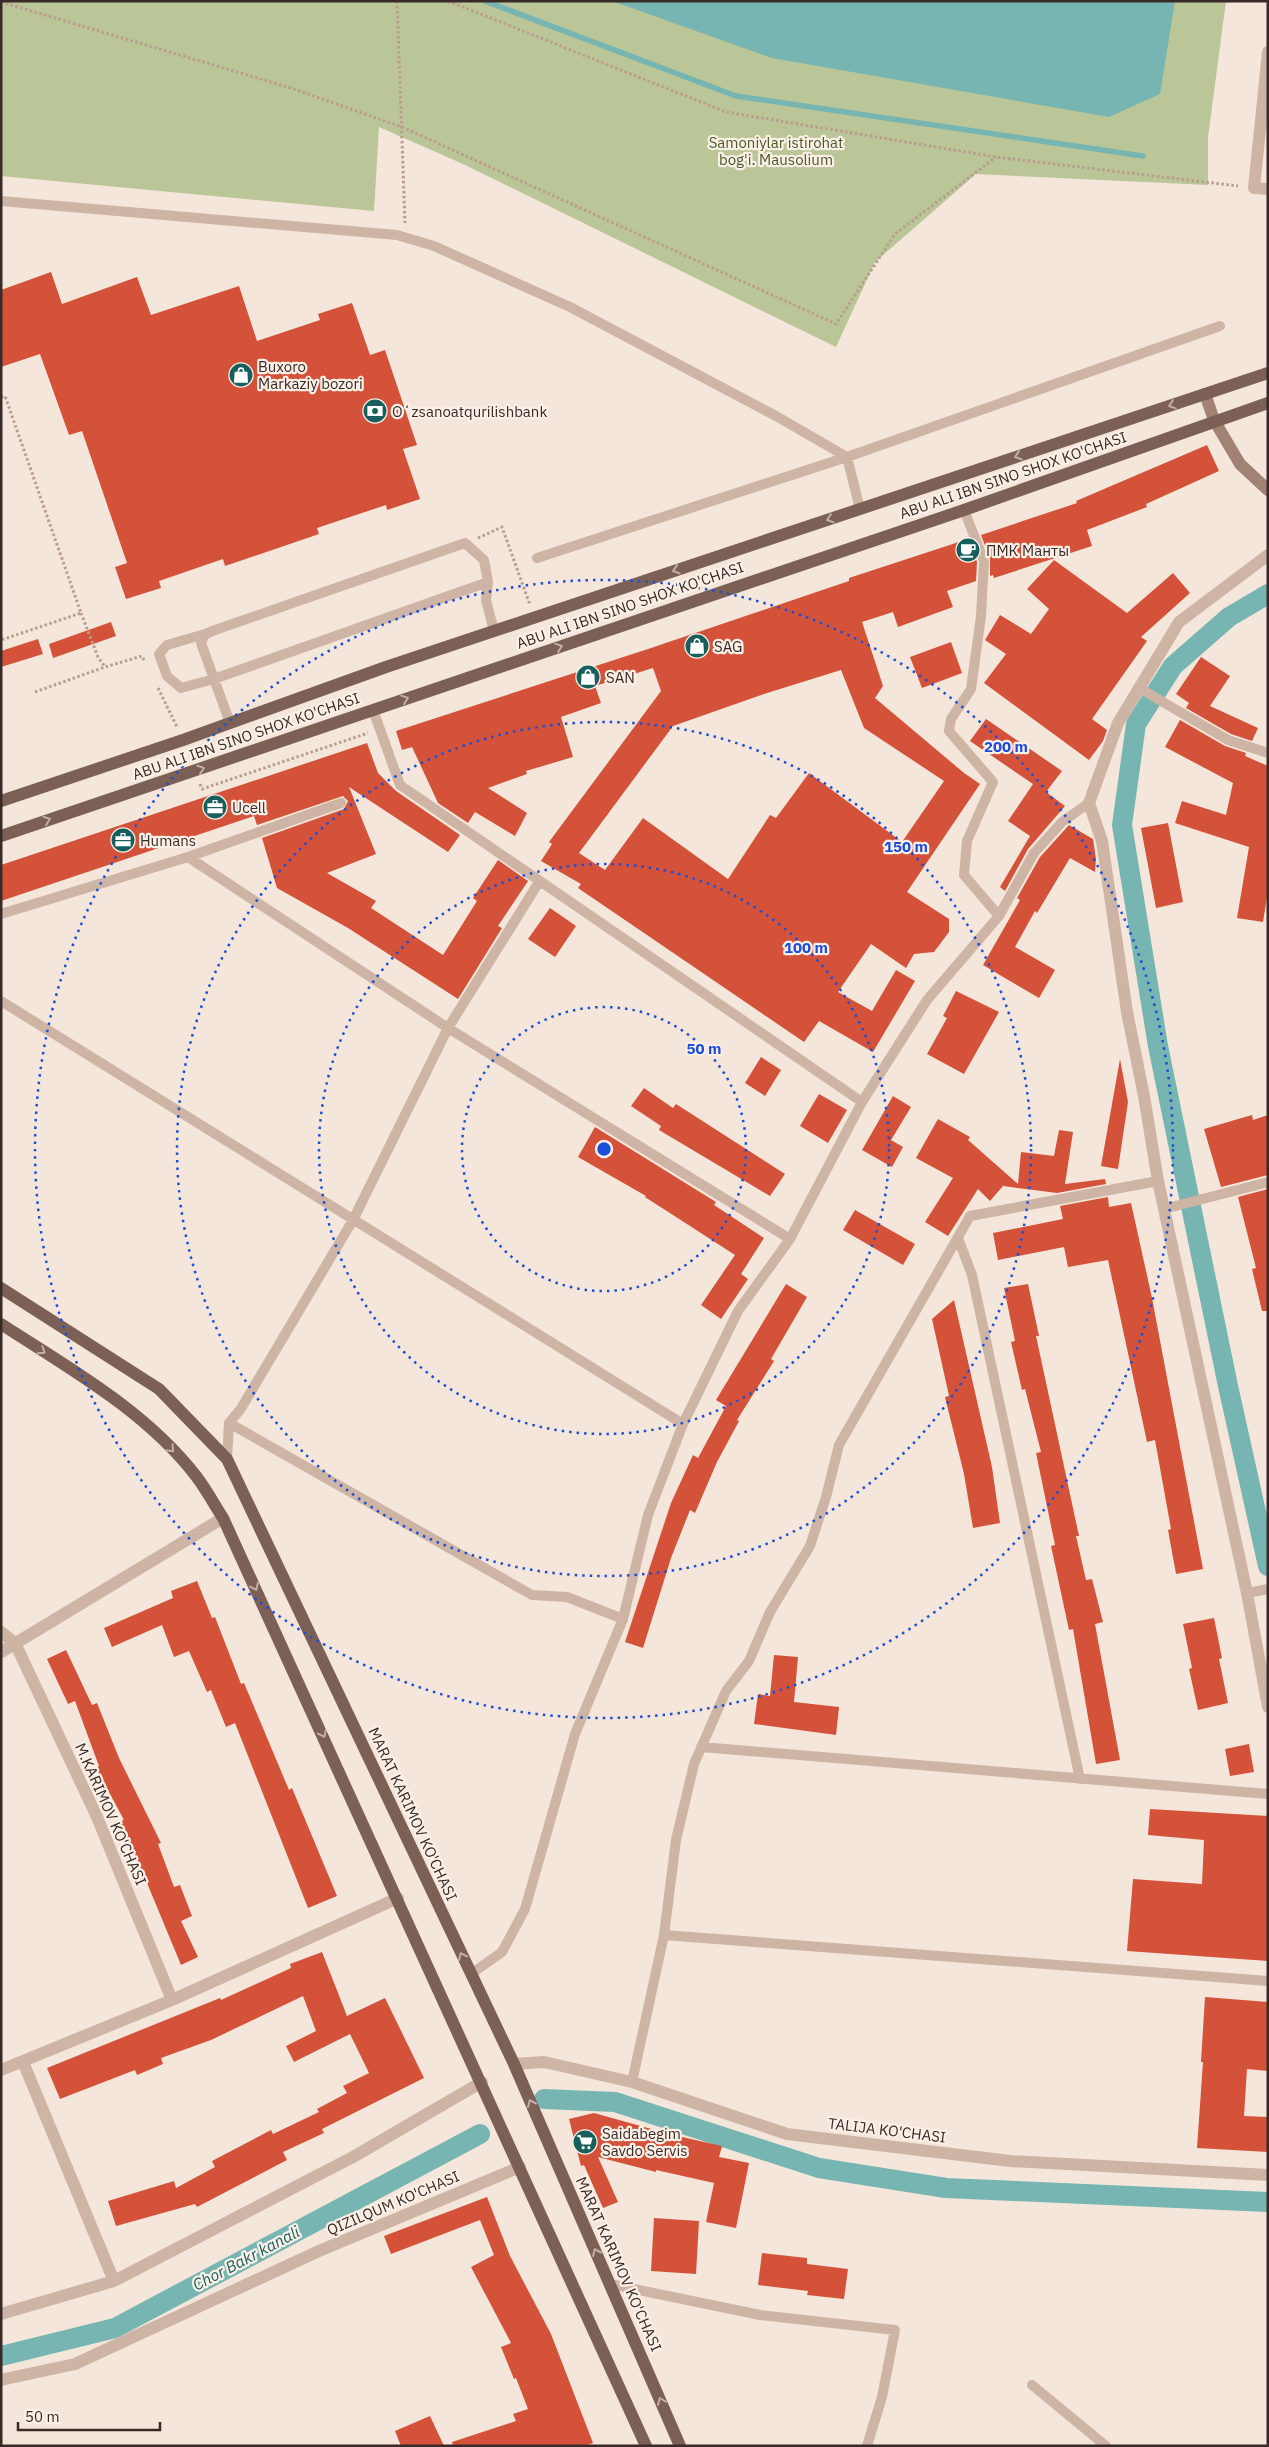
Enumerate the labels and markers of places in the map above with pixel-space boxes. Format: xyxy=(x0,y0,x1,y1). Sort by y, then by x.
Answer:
place label: Buxoro Markaziy bozori xyxy=(258,357,363,393)
shop icon: Buxoro Markaziy bozori xyxy=(228,362,254,388)
bank icon: Oʻzsanoatqurilishbank xyxy=(362,398,388,424)
place label: Oʻzsanoatqurilishbank xyxy=(392,402,547,421)
cafe icon: ПМК Манты xyxy=(955,537,981,563)
place label: ПМК Манты xyxy=(986,541,1069,560)
shop icon: SAG xyxy=(684,633,710,659)
place label: SAG xyxy=(714,637,743,656)
shop icon: SAN xyxy=(575,664,601,690)
place label: SAN xyxy=(606,668,635,687)
office icon: Ucell xyxy=(202,794,228,820)
place label: Ucell xyxy=(232,798,266,817)
office icon: Humans xyxy=(110,827,136,853)
place label: Humans xyxy=(140,831,196,850)
centre of rings xyxy=(595,1140,613,1158)
place label: Saidabegim Savdo Servis xyxy=(602,2124,688,2160)
supermarket icon: Saidabegim Savdo Servis xyxy=(572,2129,598,2155)

